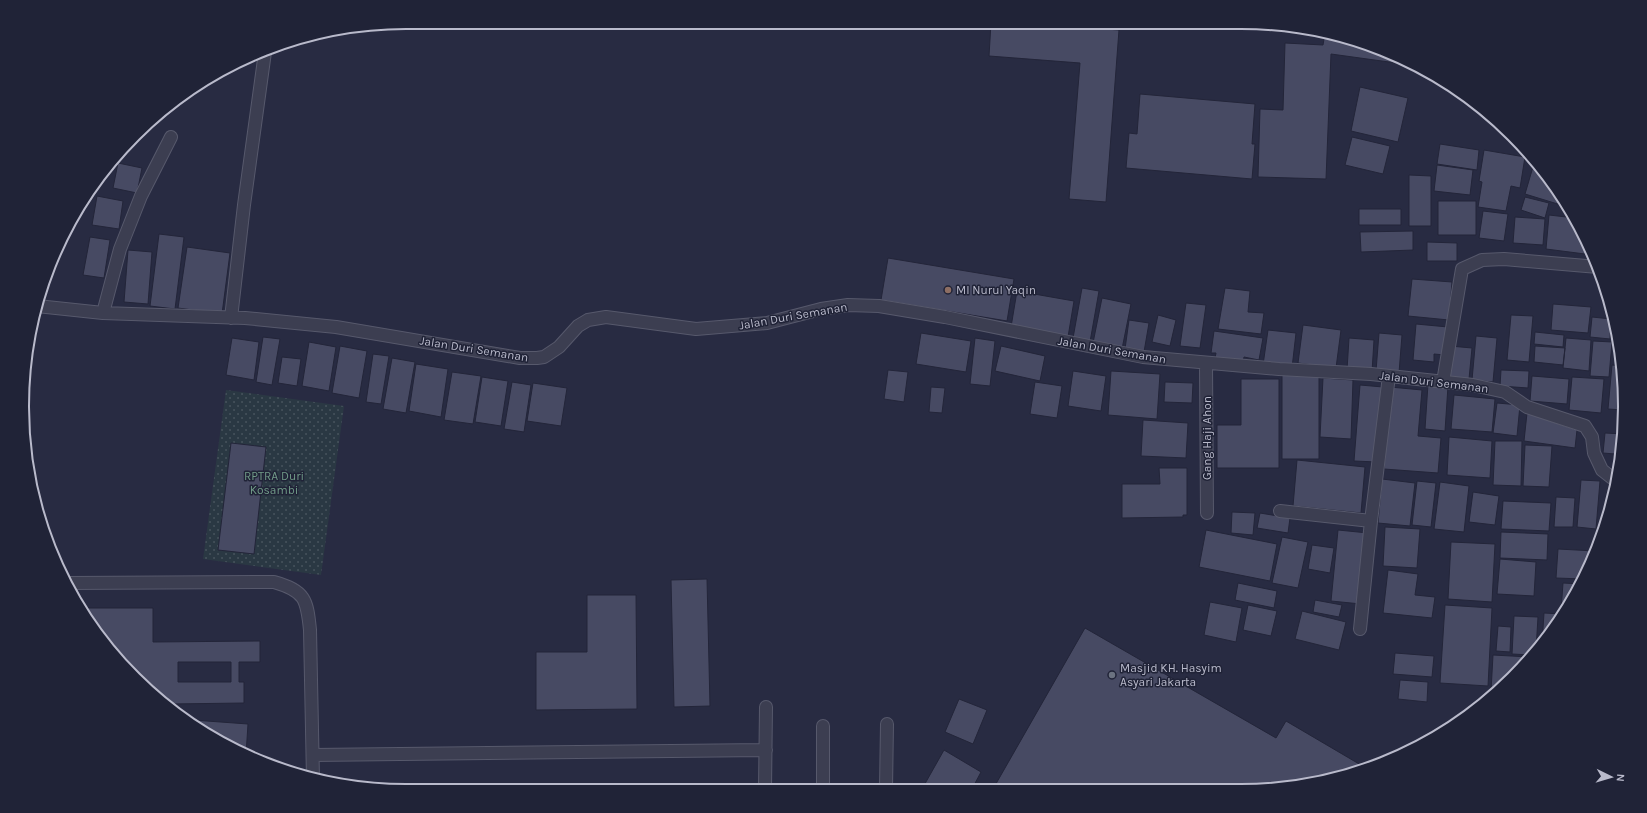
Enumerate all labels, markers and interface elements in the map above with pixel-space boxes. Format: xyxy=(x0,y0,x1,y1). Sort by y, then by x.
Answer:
place label: MI Nurul Yaqin xyxy=(956,283,1036,297)
marker: MI Nurul Yaqin xyxy=(943,285,953,295)
street label: Jalan Duri Semanan xyxy=(738,300,848,332)
street label: Jalan Duri Semanan xyxy=(419,333,529,365)
street label: Jalan Duri Semanan xyxy=(1057,334,1167,366)
street label: Jalan Duri Semanan xyxy=(1379,368,1489,396)
street label: Gang Haji Ahon xyxy=(1200,396,1214,480)
park label: RPTRA Duri Kosambi xyxy=(244,469,304,497)
place label: Masjid KH. Hasyim Asyari Jakarta xyxy=(1120,661,1222,689)
marker: Masjid KH. Hasyim Asyari Jakarta xyxy=(1107,670,1117,680)
north arrow xyxy=(1591,757,1631,797)
text: N xyxy=(1614,773,1627,782)

